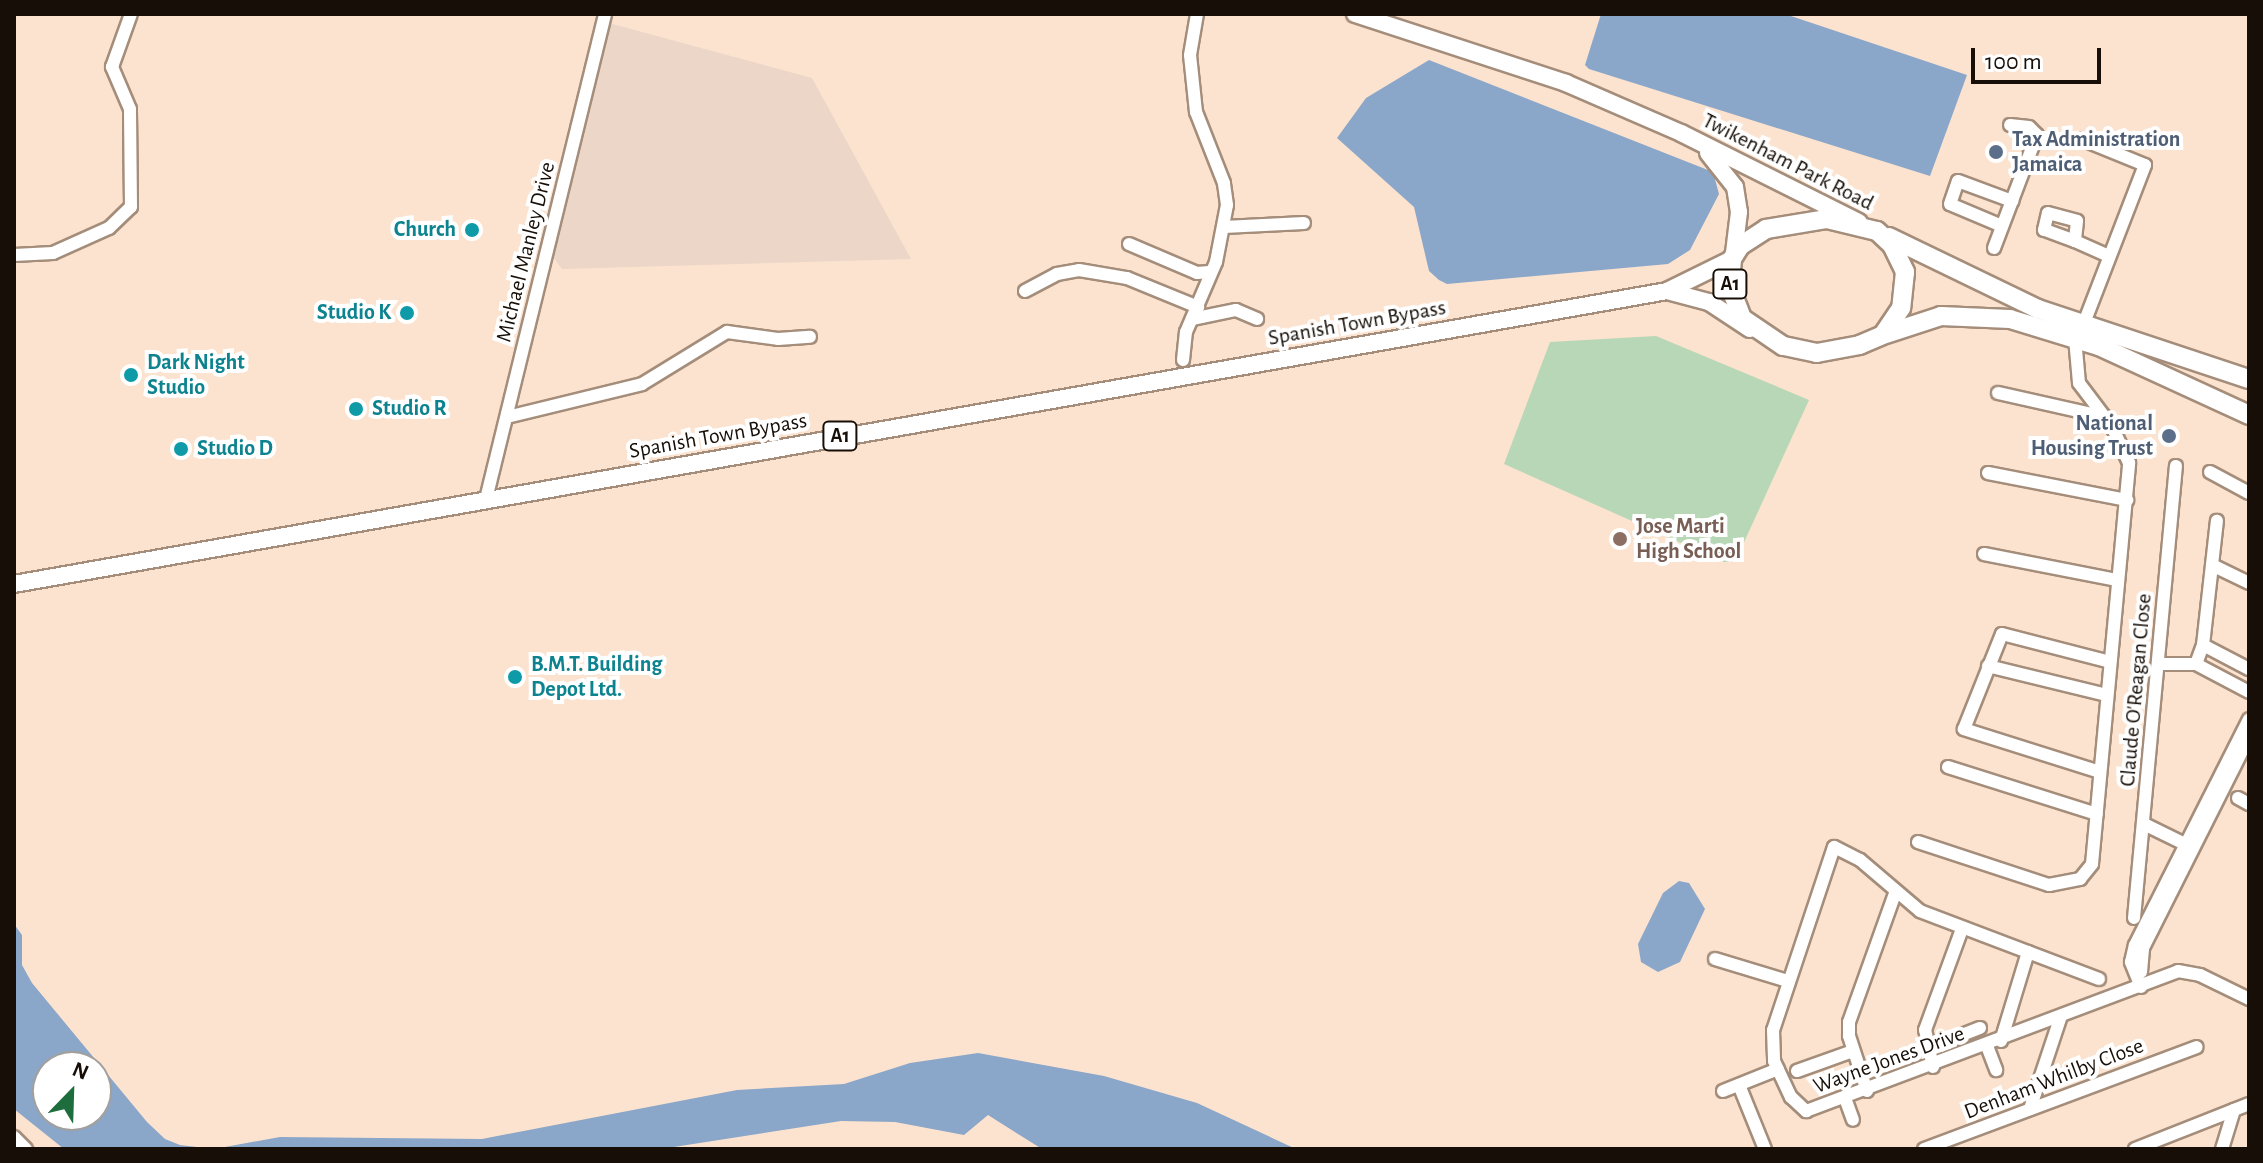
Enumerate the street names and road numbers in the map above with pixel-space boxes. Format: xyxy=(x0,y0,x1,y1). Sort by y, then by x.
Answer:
street label: Twikenham Park Road xyxy=(1698,107,1878,217)
street label: Michael Manley Drive xyxy=(491,159,561,345)
road number: A1 xyxy=(1712,268,1748,300)
street label: Spanish Town Bypass xyxy=(1266,294,1448,352)
street label: Spanish Town Bypass xyxy=(627,407,809,465)
road number: A1 xyxy=(822,420,858,452)
street label: Claude O'Reagan Close xyxy=(2114,592,2158,788)
street label: Wayne Jones Drive xyxy=(1810,1020,1968,1100)
street label: Denham Whilby Close xyxy=(1961,1033,2147,1125)

